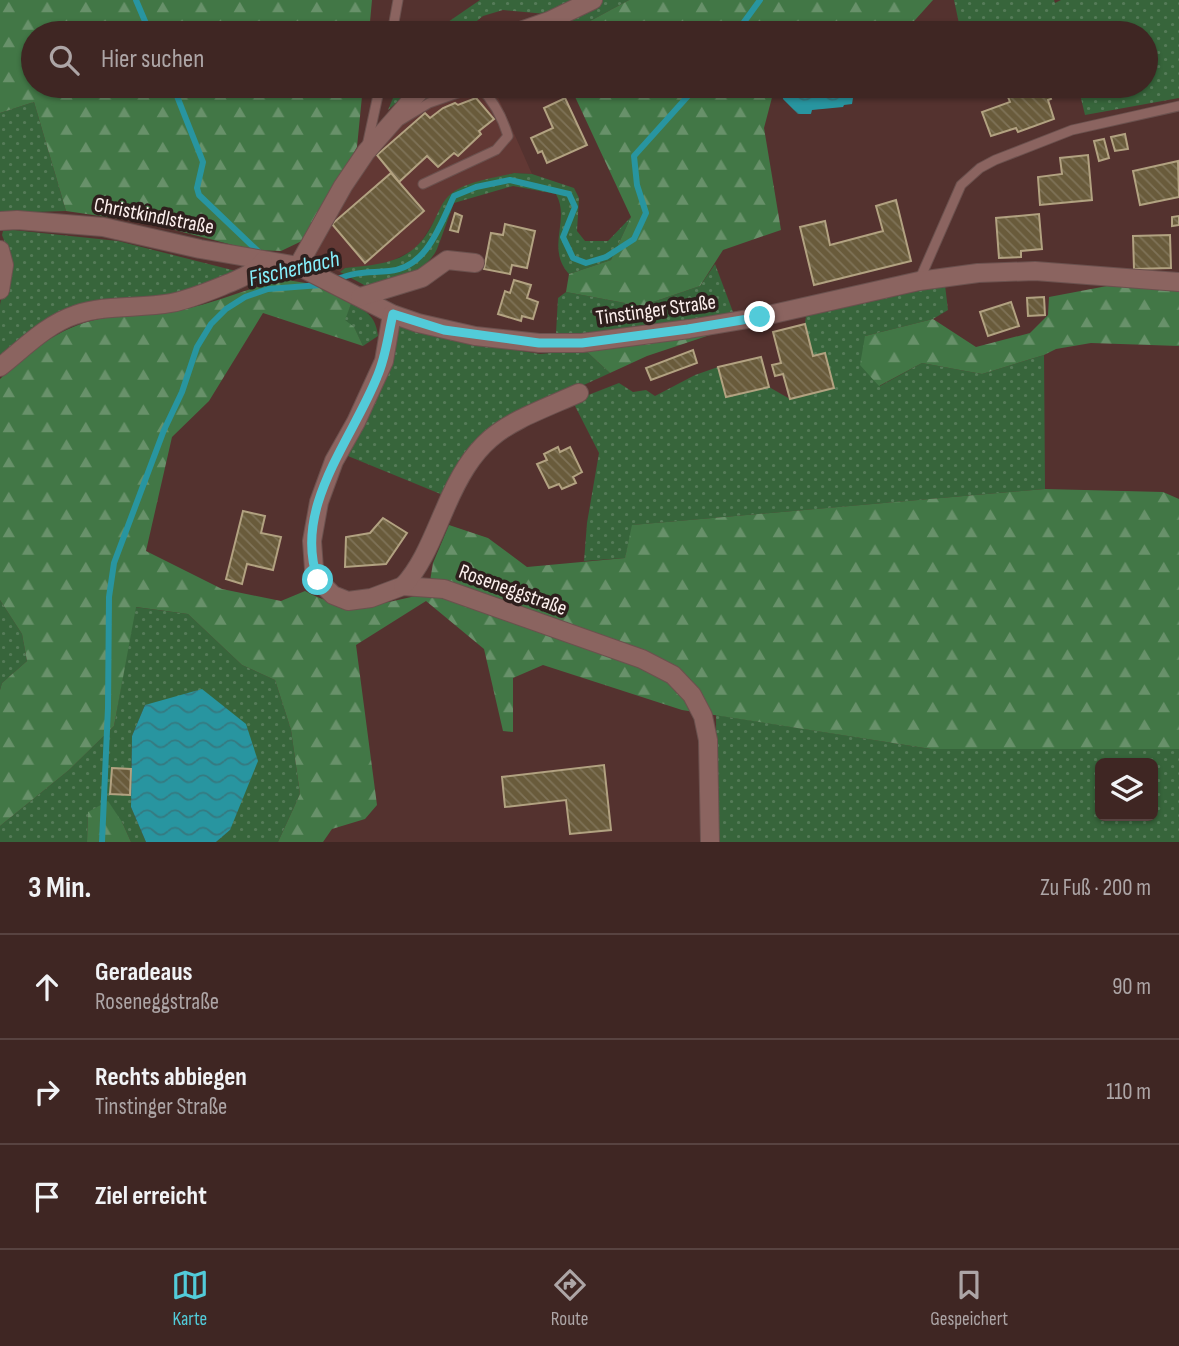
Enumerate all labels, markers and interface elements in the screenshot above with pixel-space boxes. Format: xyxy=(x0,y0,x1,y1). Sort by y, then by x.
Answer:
search box xyxy=(21,21,1158,98)
icon: search xyxy=(45,41,83,79)
text: Hier suchen xyxy=(101,44,204,75)
street label: Christkindlstraße xyxy=(92,192,216,240)
water label: Fischerbach xyxy=(246,245,343,293)
street label: Tinstinger Straße xyxy=(594,289,718,331)
route end xyxy=(744,301,775,332)
street label: Roseneggstraße xyxy=(455,559,571,621)
route start xyxy=(302,564,333,595)
map controls xyxy=(1095,758,1158,821)
button: layers xyxy=(1095,758,1158,821)
text: 3 Min. xyxy=(28,870,91,906)
text: Zu Fuß · 200 m xyxy=(1040,874,1151,902)
text: Geradeaus xyxy=(95,957,193,988)
icon: ahead xyxy=(28,968,66,1006)
text: 90 m xyxy=(1112,973,1151,1001)
text: Roseneggstraße xyxy=(95,988,219,1016)
text: Rechts abbiegen xyxy=(95,1062,247,1093)
icon: right xyxy=(28,1073,66,1111)
text: 110 m xyxy=(1106,1078,1151,1106)
text: Tinstinger Straße xyxy=(95,1093,227,1121)
icon: arrive xyxy=(28,1178,66,1216)
text: Ziel erreicht xyxy=(95,1181,207,1212)
tab: Karte xyxy=(171,1266,209,1331)
tab: Route xyxy=(551,1266,589,1331)
tab: Gespeichert xyxy=(930,1266,1008,1331)

